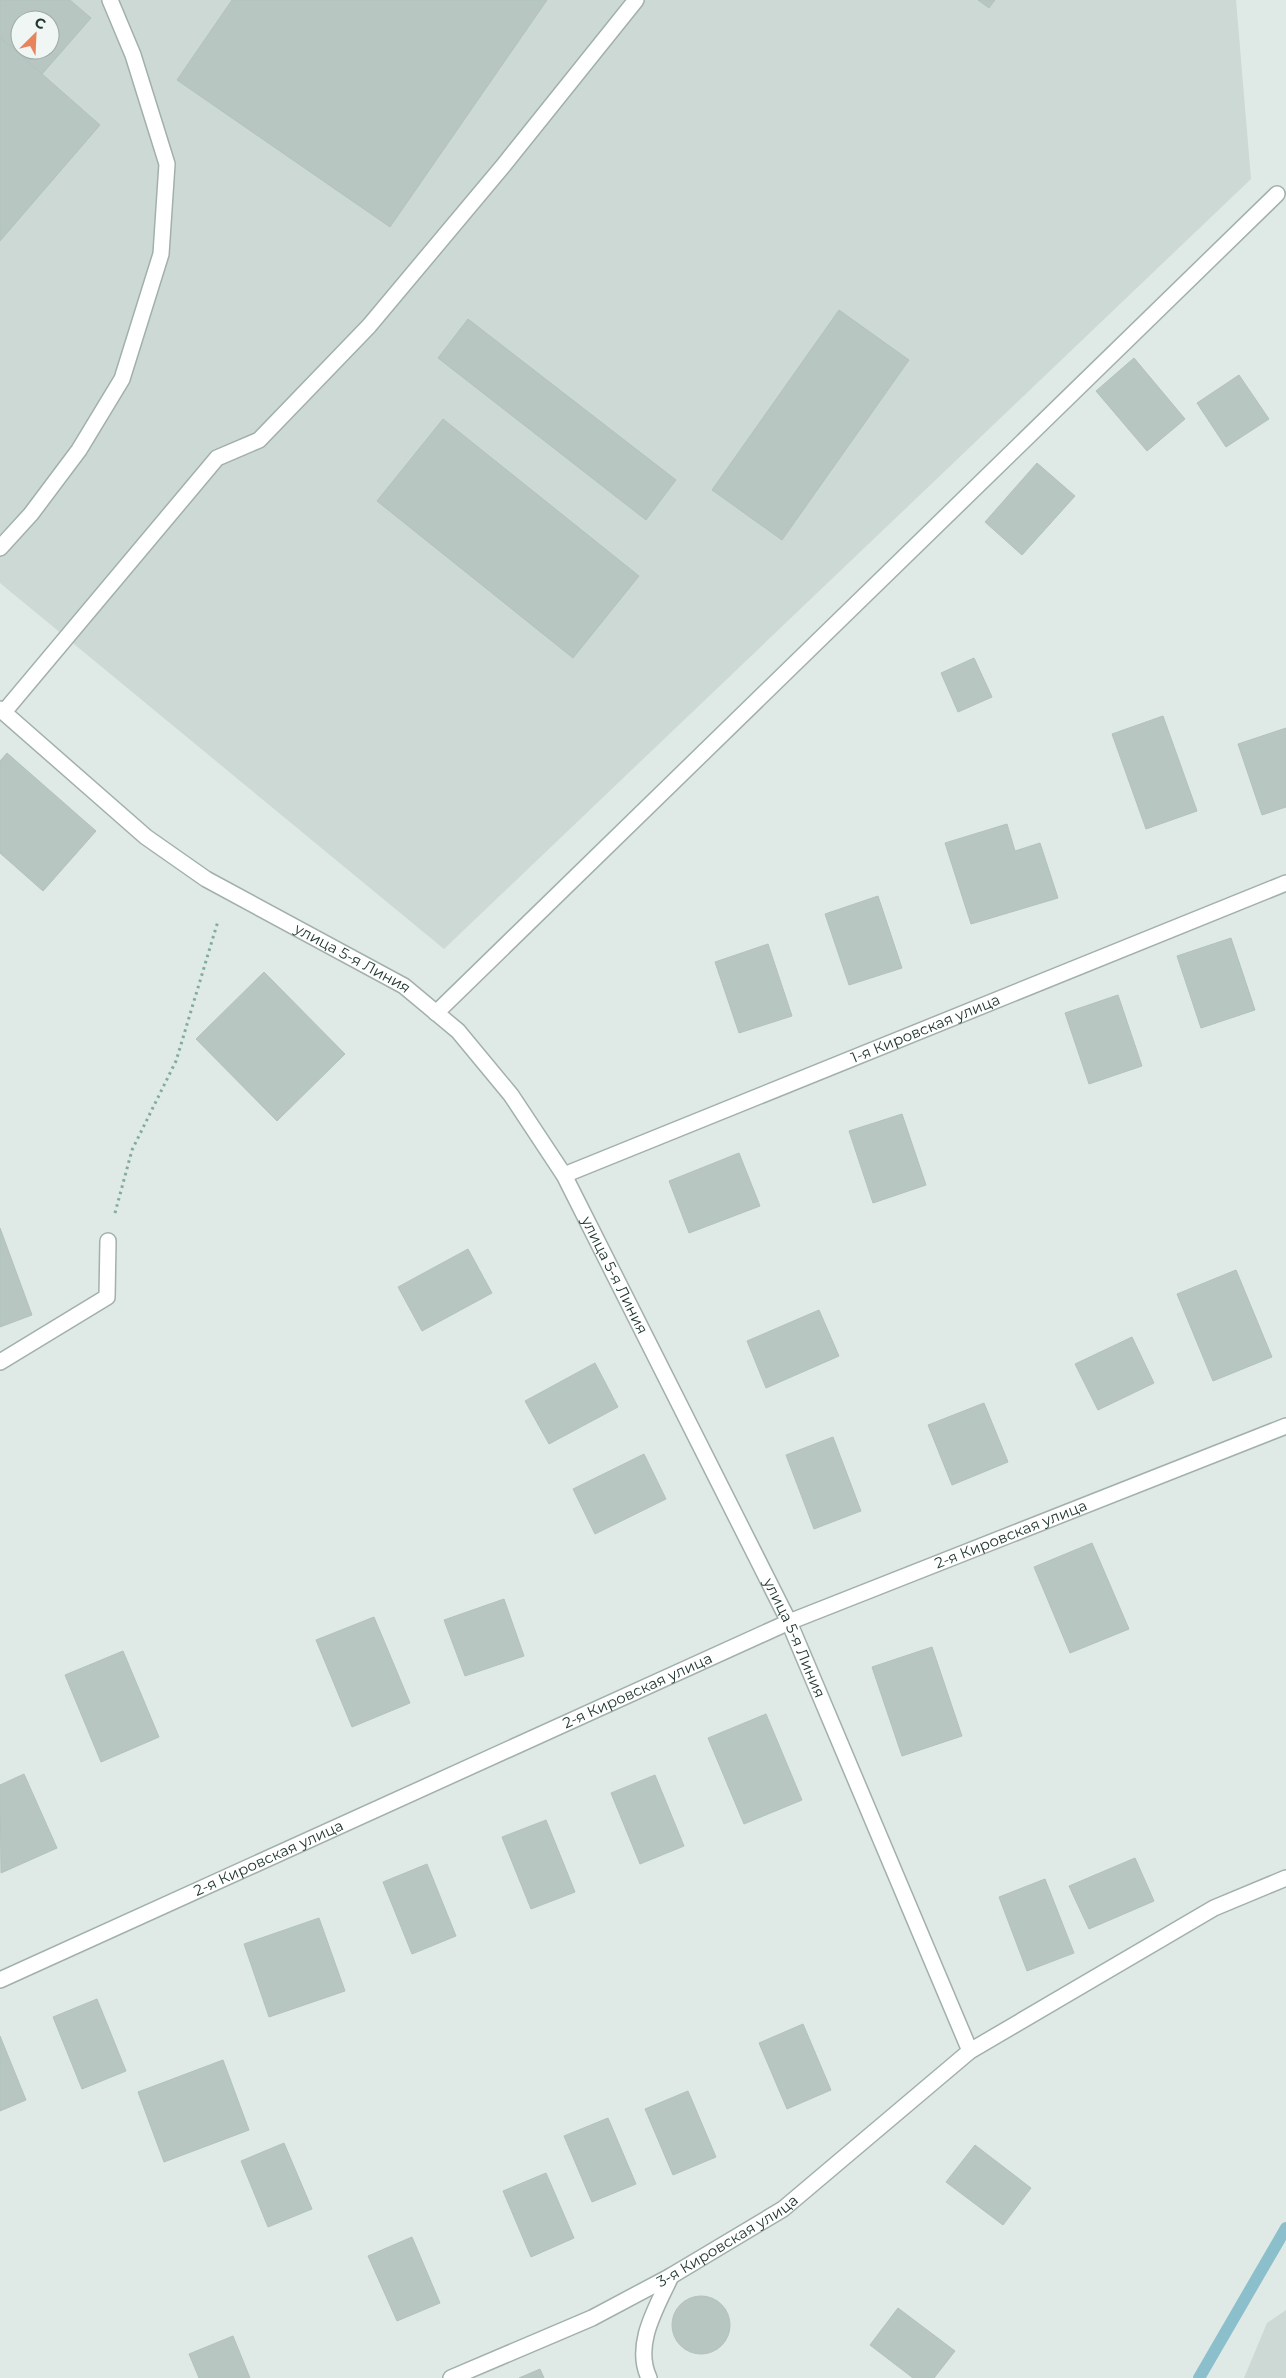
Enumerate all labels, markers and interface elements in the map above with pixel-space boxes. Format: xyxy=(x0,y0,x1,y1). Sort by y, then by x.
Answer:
north arrow xyxy=(10,10,60,60)
text: С xyxy=(32,13,49,33)
street label: улица 5-я Линия xyxy=(290,918,415,997)
street label: 1-я Кировская улица xyxy=(848,990,1003,1067)
street label: улица 5-я Линия xyxy=(577,1212,652,1337)
street label: 2-я Кировская улица xyxy=(932,1495,1090,1573)
street label: улица 5-я Линия xyxy=(759,1574,830,1701)
street label: 2-я Кировская улица xyxy=(559,1648,715,1732)
street label: 2-я Кировская улица xyxy=(191,1815,346,1900)
street label: 3-я Кировская улица xyxy=(653,2190,802,2291)

